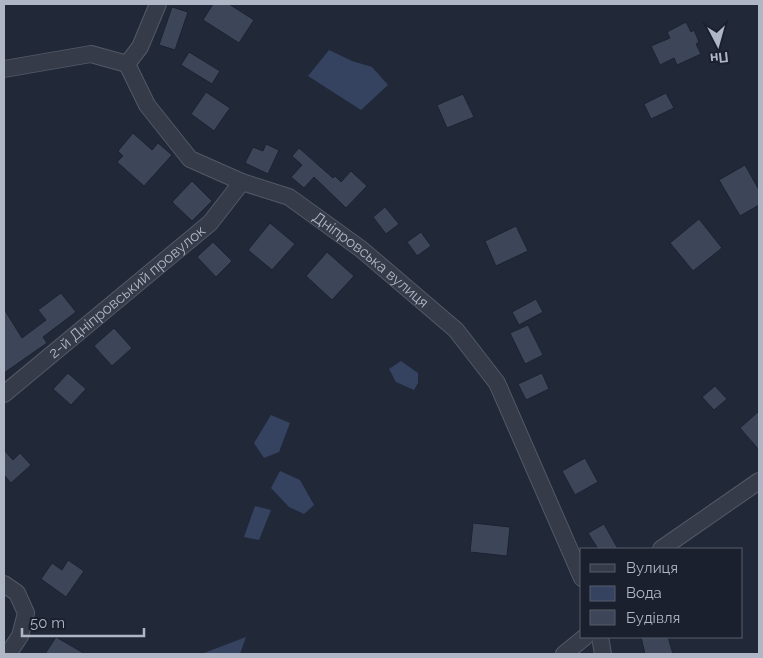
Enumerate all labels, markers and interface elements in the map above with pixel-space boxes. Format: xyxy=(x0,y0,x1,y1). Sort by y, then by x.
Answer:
north arrow xyxy=(693,20,743,70)
text: Пн xyxy=(709,49,729,67)
street label: Дніпровська вулиця xyxy=(309,208,432,312)
street label: 2-й Дніпровський провулок xyxy=(45,221,209,362)
legend xyxy=(580,548,743,638)
text: Вулиця xyxy=(626,559,678,577)
text: Вода xyxy=(626,584,662,602)
scale bar xyxy=(22,606,145,638)
text: Будівля xyxy=(626,609,680,627)
text: 50 m xyxy=(30,614,65,632)

